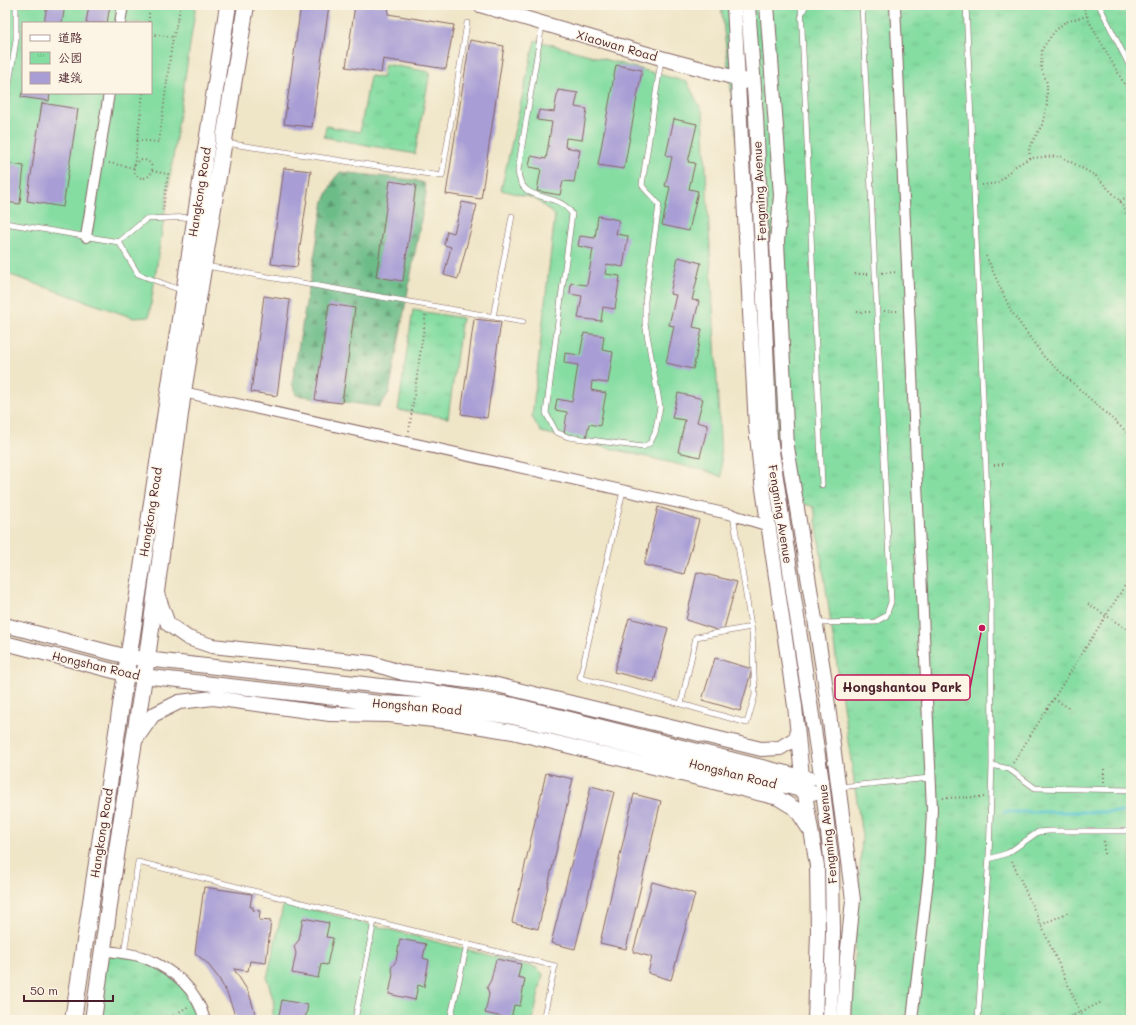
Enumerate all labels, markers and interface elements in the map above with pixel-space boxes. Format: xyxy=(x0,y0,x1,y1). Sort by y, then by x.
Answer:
legend xyxy=(22,22,152,94)
street label: Xiaowan Road xyxy=(575,26,660,64)
text: 道路 xyxy=(58,29,82,45)
text: 公园 xyxy=(58,49,82,65)
text: 建筑 xyxy=(58,69,82,85)
street label: Fengming Avenue xyxy=(748,141,770,241)
street label: Hangkong Road xyxy=(184,146,214,238)
street label: Fengming Avenue xyxy=(765,463,797,565)
street label: Hangkong Road xyxy=(135,466,165,558)
street label: Hongshan Road xyxy=(50,647,142,683)
callout: Hongshantou Park xyxy=(835,675,970,700)
text: Hongshantou Park xyxy=(842,678,962,695)
street label: Hongshan Road xyxy=(372,694,463,718)
street label: Hongshan Road xyxy=(688,754,779,792)
street label: Fengming Avenue xyxy=(814,783,840,885)
street label: Hangkong Road xyxy=(86,787,116,879)
scale bar xyxy=(24,977,113,1003)
text: 50 m xyxy=(30,982,58,998)

